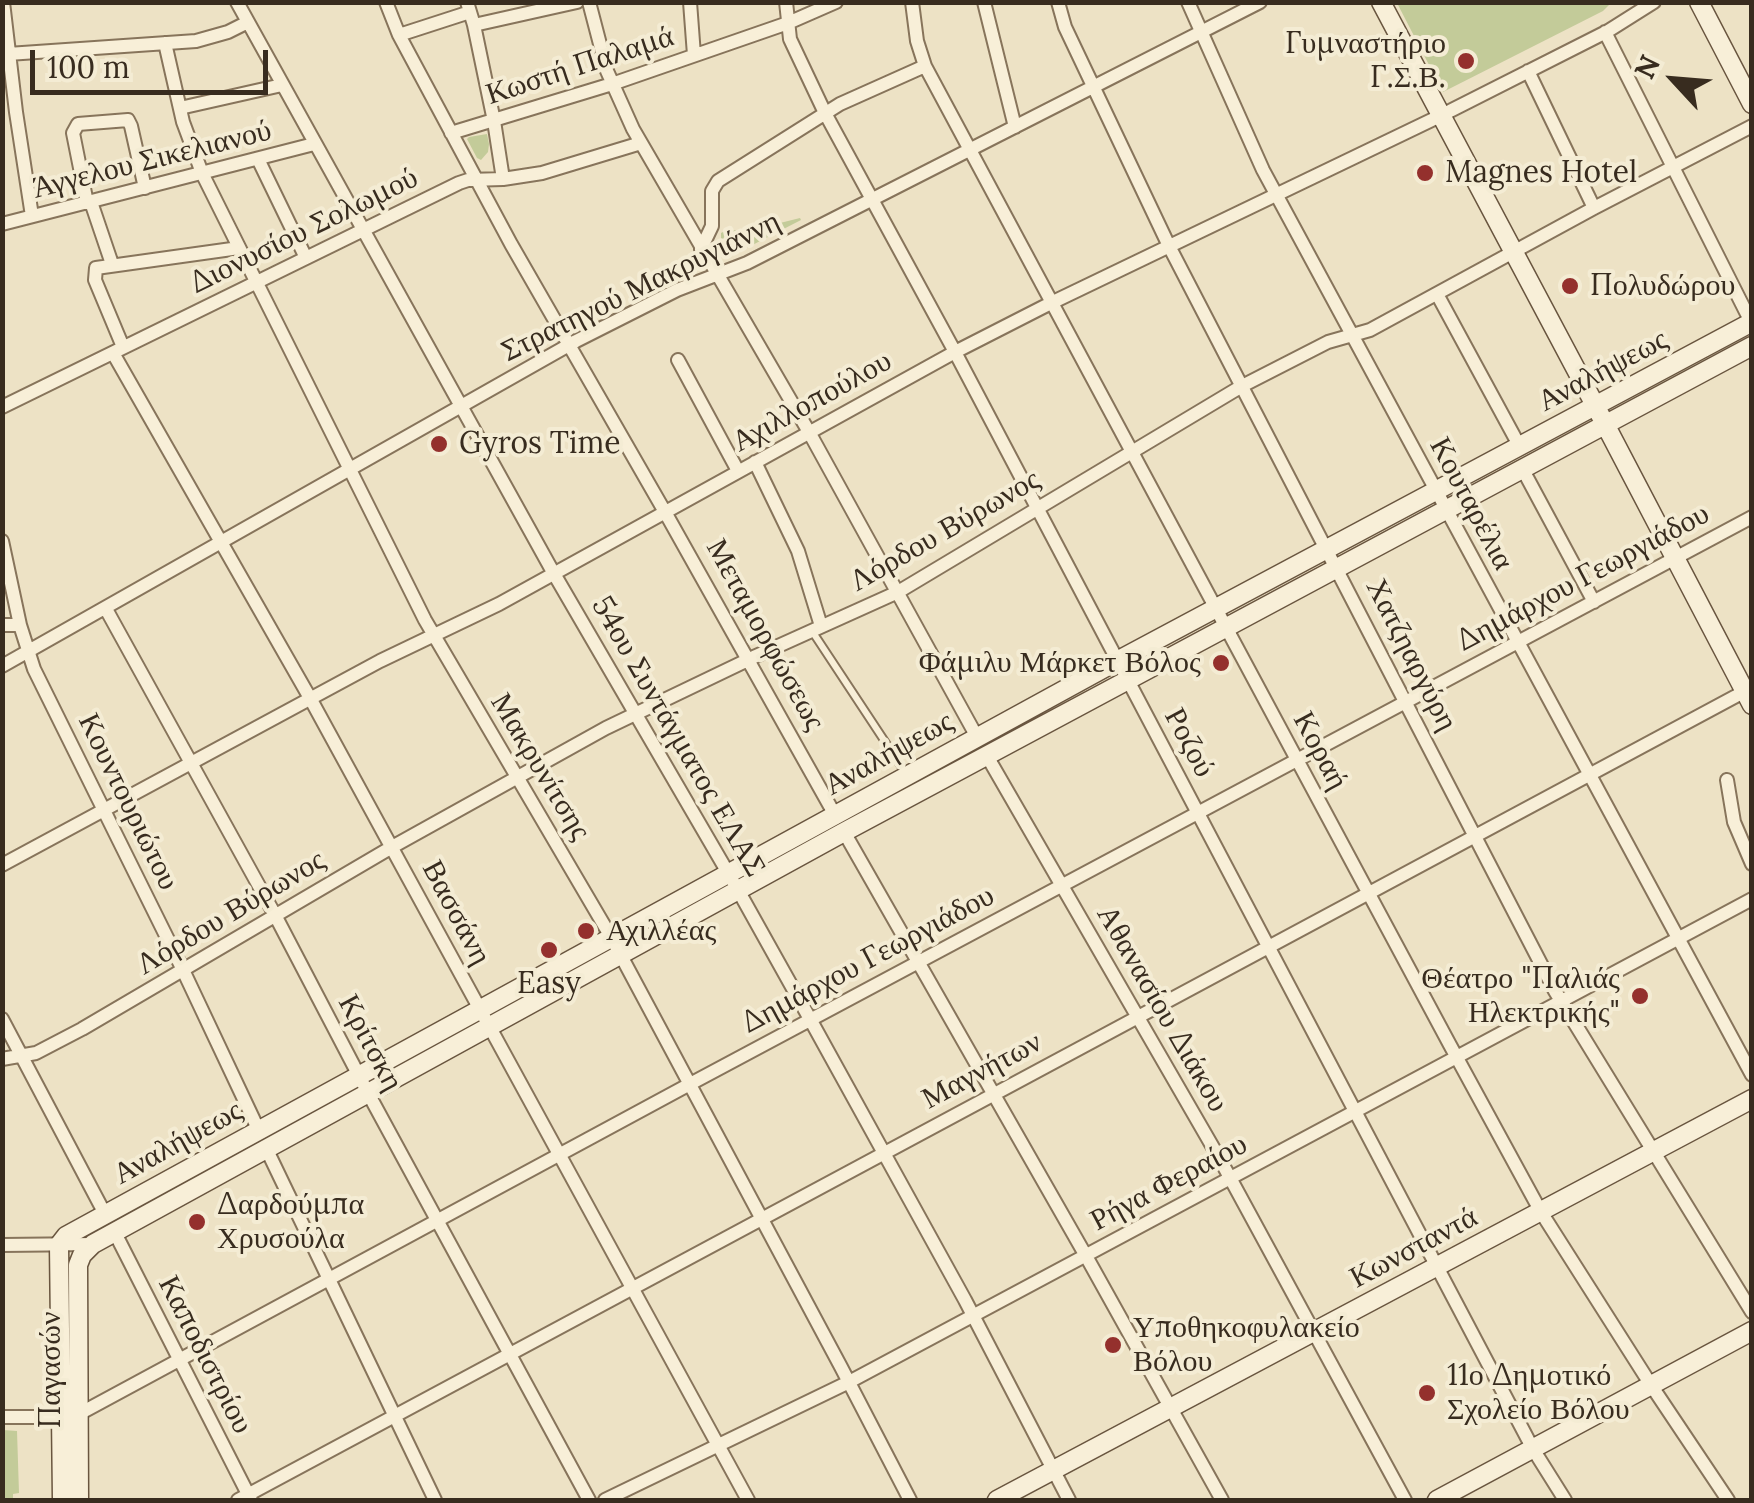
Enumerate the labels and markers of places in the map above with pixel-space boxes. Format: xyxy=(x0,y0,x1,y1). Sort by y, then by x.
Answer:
place label: Γυμναστήριο Γ.Σ.Β. xyxy=(1285,26,1446,96)
marker: Γυμναστήριο Γ.Σ.Β. xyxy=(1455,50,1477,72)
place label: Magnes Hotel xyxy=(1445,155,1637,191)
marker: Magnes Hotel xyxy=(1414,162,1436,184)
place label: Πολυδώρου xyxy=(1590,268,1735,304)
marker: Πολυδώρου xyxy=(1559,275,1581,297)
place label: Gyros Time xyxy=(459,426,620,462)
marker: Gyros Time xyxy=(428,433,450,455)
place label: Φάμιλυ Μάρκετ Βόλος xyxy=(919,645,1201,681)
marker: Φάμιλυ Μάρκετ Βόλος xyxy=(1210,652,1232,674)
place label: Αχιλλέας xyxy=(606,913,716,949)
marker: Αχιλλέας xyxy=(575,920,597,942)
marker: Easy xyxy=(538,939,560,961)
place label: Θέατρο "Παλιάς Ηλεκτρικής" xyxy=(1421,961,1620,1032)
place label: Easy xyxy=(517,966,581,1002)
marker: Θέατρο "Παλιάς Ηλεκτρικής" xyxy=(1629,985,1651,1007)
place label: Δαρδούμπα Χρυσούλα xyxy=(217,1187,364,1258)
marker: Δαρδούμπα Χρυσούλα xyxy=(186,1211,208,1233)
place label: Υποθηκοφυλακείο Βόλου xyxy=(1133,1310,1360,1380)
marker: Υποθηκοφυλακείο Βόλου xyxy=(1102,1334,1124,1356)
place label: 11ο Δημοτικό Σχολείο Βόλου xyxy=(1447,1358,1630,1428)
marker: 11ο Δημοτικό Σχολείο Βόλου xyxy=(1416,1382,1438,1404)

